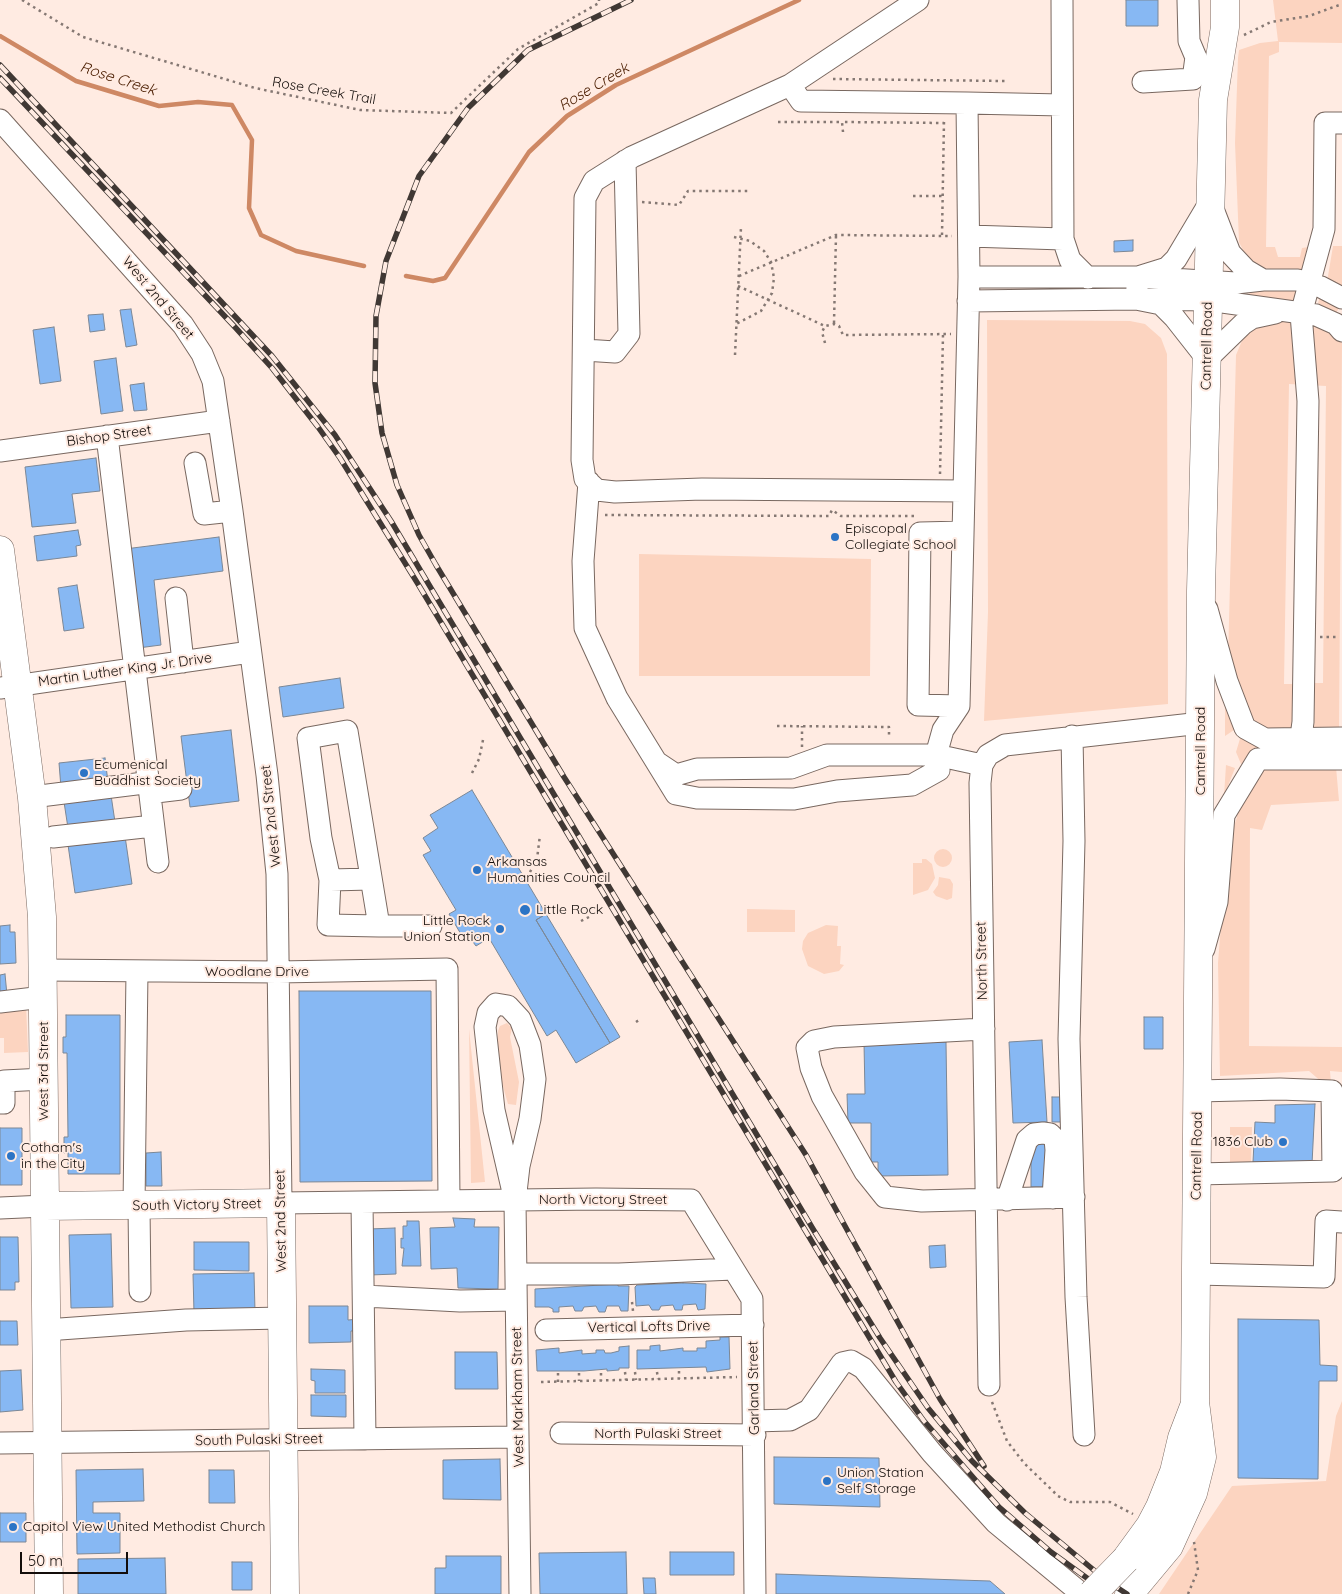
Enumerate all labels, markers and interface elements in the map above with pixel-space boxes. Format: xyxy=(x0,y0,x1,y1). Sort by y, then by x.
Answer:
water label: Rose Creek xyxy=(78,58,158,100)
water label: Rose Creek xyxy=(556,59,632,115)
street label: Rose Creek Trail xyxy=(271,74,377,108)
street label: West 2nd Street xyxy=(119,253,197,343)
street label: Cantrell Road xyxy=(1198,302,1216,390)
street label: Bishop Street xyxy=(65,422,153,450)
place label: Episcopal Collegiate School xyxy=(845,521,957,554)
marker: Episcopal Collegiate School xyxy=(829,531,841,543)
street label: Martin Luther King Jr. Drive xyxy=(37,649,213,691)
street label: Cantrell Road xyxy=(1193,707,1209,795)
place label: Ecumenical Buddhist Society xyxy=(94,757,201,790)
street label: West 2nd Street xyxy=(257,764,285,868)
marker: Ecumenical Buddhist Society xyxy=(78,767,90,779)
place label: Arkansas Humanities Council xyxy=(487,854,611,886)
marker: Arkansas Humanities Council xyxy=(471,864,483,876)
place label: Little Rock xyxy=(536,902,603,918)
marker: Little Rock xyxy=(518,903,532,917)
place label: Little Rock Union Station xyxy=(403,913,490,946)
street label: North Street xyxy=(973,921,991,1001)
marker: Little Rock Union Station xyxy=(494,923,506,935)
street label: Woodlane Drive xyxy=(205,964,309,980)
street label: West 3rd Street xyxy=(36,1021,52,1121)
street label: Cantrell Road xyxy=(1188,1112,1206,1200)
place label: 1836 Club xyxy=(1213,1134,1273,1150)
marker: 1836 Club xyxy=(1277,1136,1289,1148)
place label: Cotham's in the City xyxy=(21,1140,85,1172)
marker: Cotham's in the City xyxy=(5,1150,17,1162)
street label: West 2nd Street xyxy=(272,1169,290,1273)
street label: North Victory Street xyxy=(539,1192,667,1208)
street label: South Victory Street xyxy=(132,1195,262,1215)
street label: Vertical Lofts Drive xyxy=(587,1318,711,1336)
street label: West Markham Street xyxy=(508,1327,528,1467)
street label: Garland Street xyxy=(745,1341,763,1435)
street label: North Pulaski Street xyxy=(594,1426,722,1442)
street label: South Pulaski Street xyxy=(195,1430,323,1450)
place label: Union Station Self Storage xyxy=(837,1465,924,1498)
marker: Union Station Self Storage xyxy=(821,1475,833,1487)
place label: Capitol View United Methodist Church xyxy=(23,1519,265,1535)
marker: Capitol View United Methodist Church xyxy=(7,1521,19,1533)
scale bar xyxy=(22,1542,130,1574)
text: 50 m xyxy=(28,1551,63,1570)

